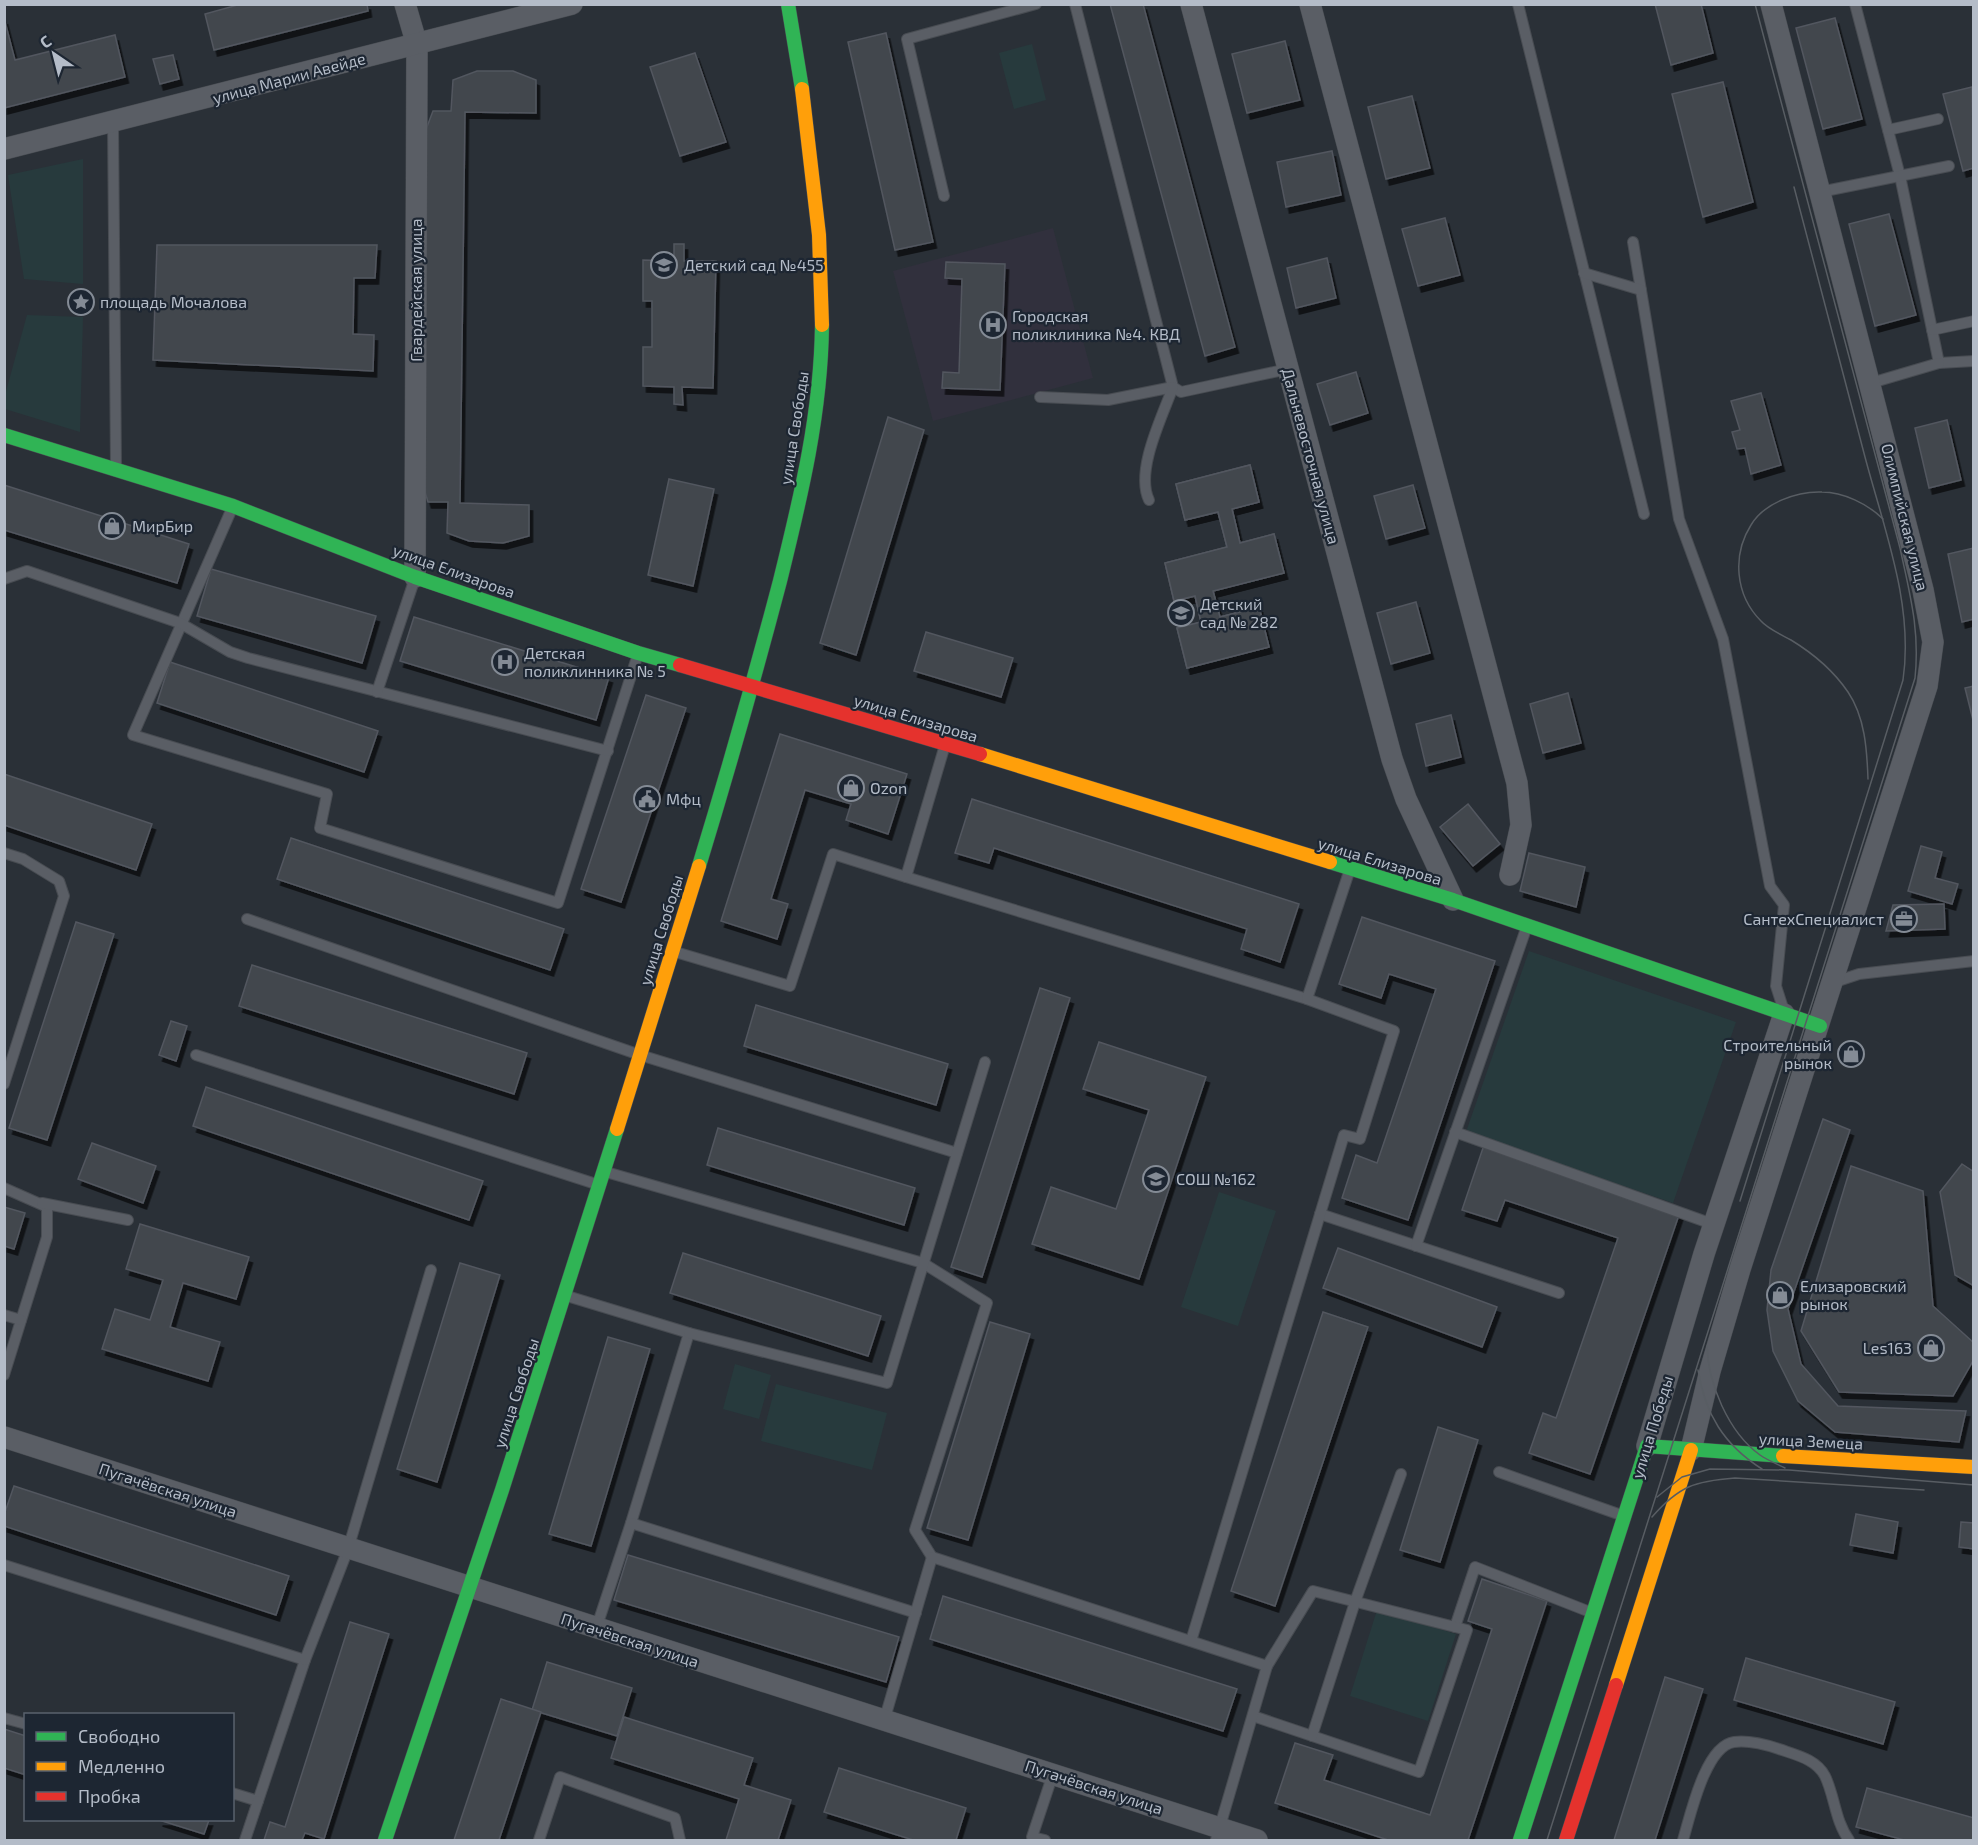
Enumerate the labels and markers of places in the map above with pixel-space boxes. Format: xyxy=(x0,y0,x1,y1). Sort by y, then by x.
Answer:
school or university icon: Детский сад №455 xyxy=(649,250,679,280)
place label: Детский сад №455 xyxy=(684,255,824,274)
place icon: площадь Мочалова xyxy=(66,287,96,317)
place label: площадь Мочалова xyxy=(100,292,247,311)
place label: Городская поликлиника №4. КВД xyxy=(1012,306,1180,343)
hospital icon: Городская поликлиника №4. КВД xyxy=(978,310,1008,340)
shop icon: МирБир xyxy=(97,511,127,541)
place label: МирБир xyxy=(132,516,193,535)
place label: Детский сад № 282 xyxy=(1200,594,1278,631)
school or university icon: Детский сад № 282 xyxy=(1166,598,1196,628)
place label: Детская поликлинника № 5 xyxy=(524,643,666,680)
hospital icon: Детская поликлинника № 5 xyxy=(490,647,520,677)
shop icon: Ozon xyxy=(836,773,866,803)
place label: Ozon xyxy=(870,778,907,797)
public building icon: Мфц xyxy=(632,784,662,814)
place label: Мфц xyxy=(666,789,701,808)
office icon: СантехСпециалист xyxy=(1889,904,1919,934)
place label: СантехСпециалист xyxy=(1743,909,1884,928)
place label: Строительный рынок xyxy=(1723,1035,1832,1072)
shop icon: Строительный рынок xyxy=(1836,1039,1866,1069)
school or university icon: СОШ №162 xyxy=(1141,1164,1171,1194)
place label: СОШ №162 xyxy=(1176,1169,1256,1188)
place label: Елизаровский рынок xyxy=(1800,1276,1907,1313)
shop icon: Елизаровский рынок xyxy=(1765,1280,1795,1310)
shop icon: Les163 xyxy=(1916,1333,1946,1363)
place label: Les163 xyxy=(1863,1338,1912,1357)

